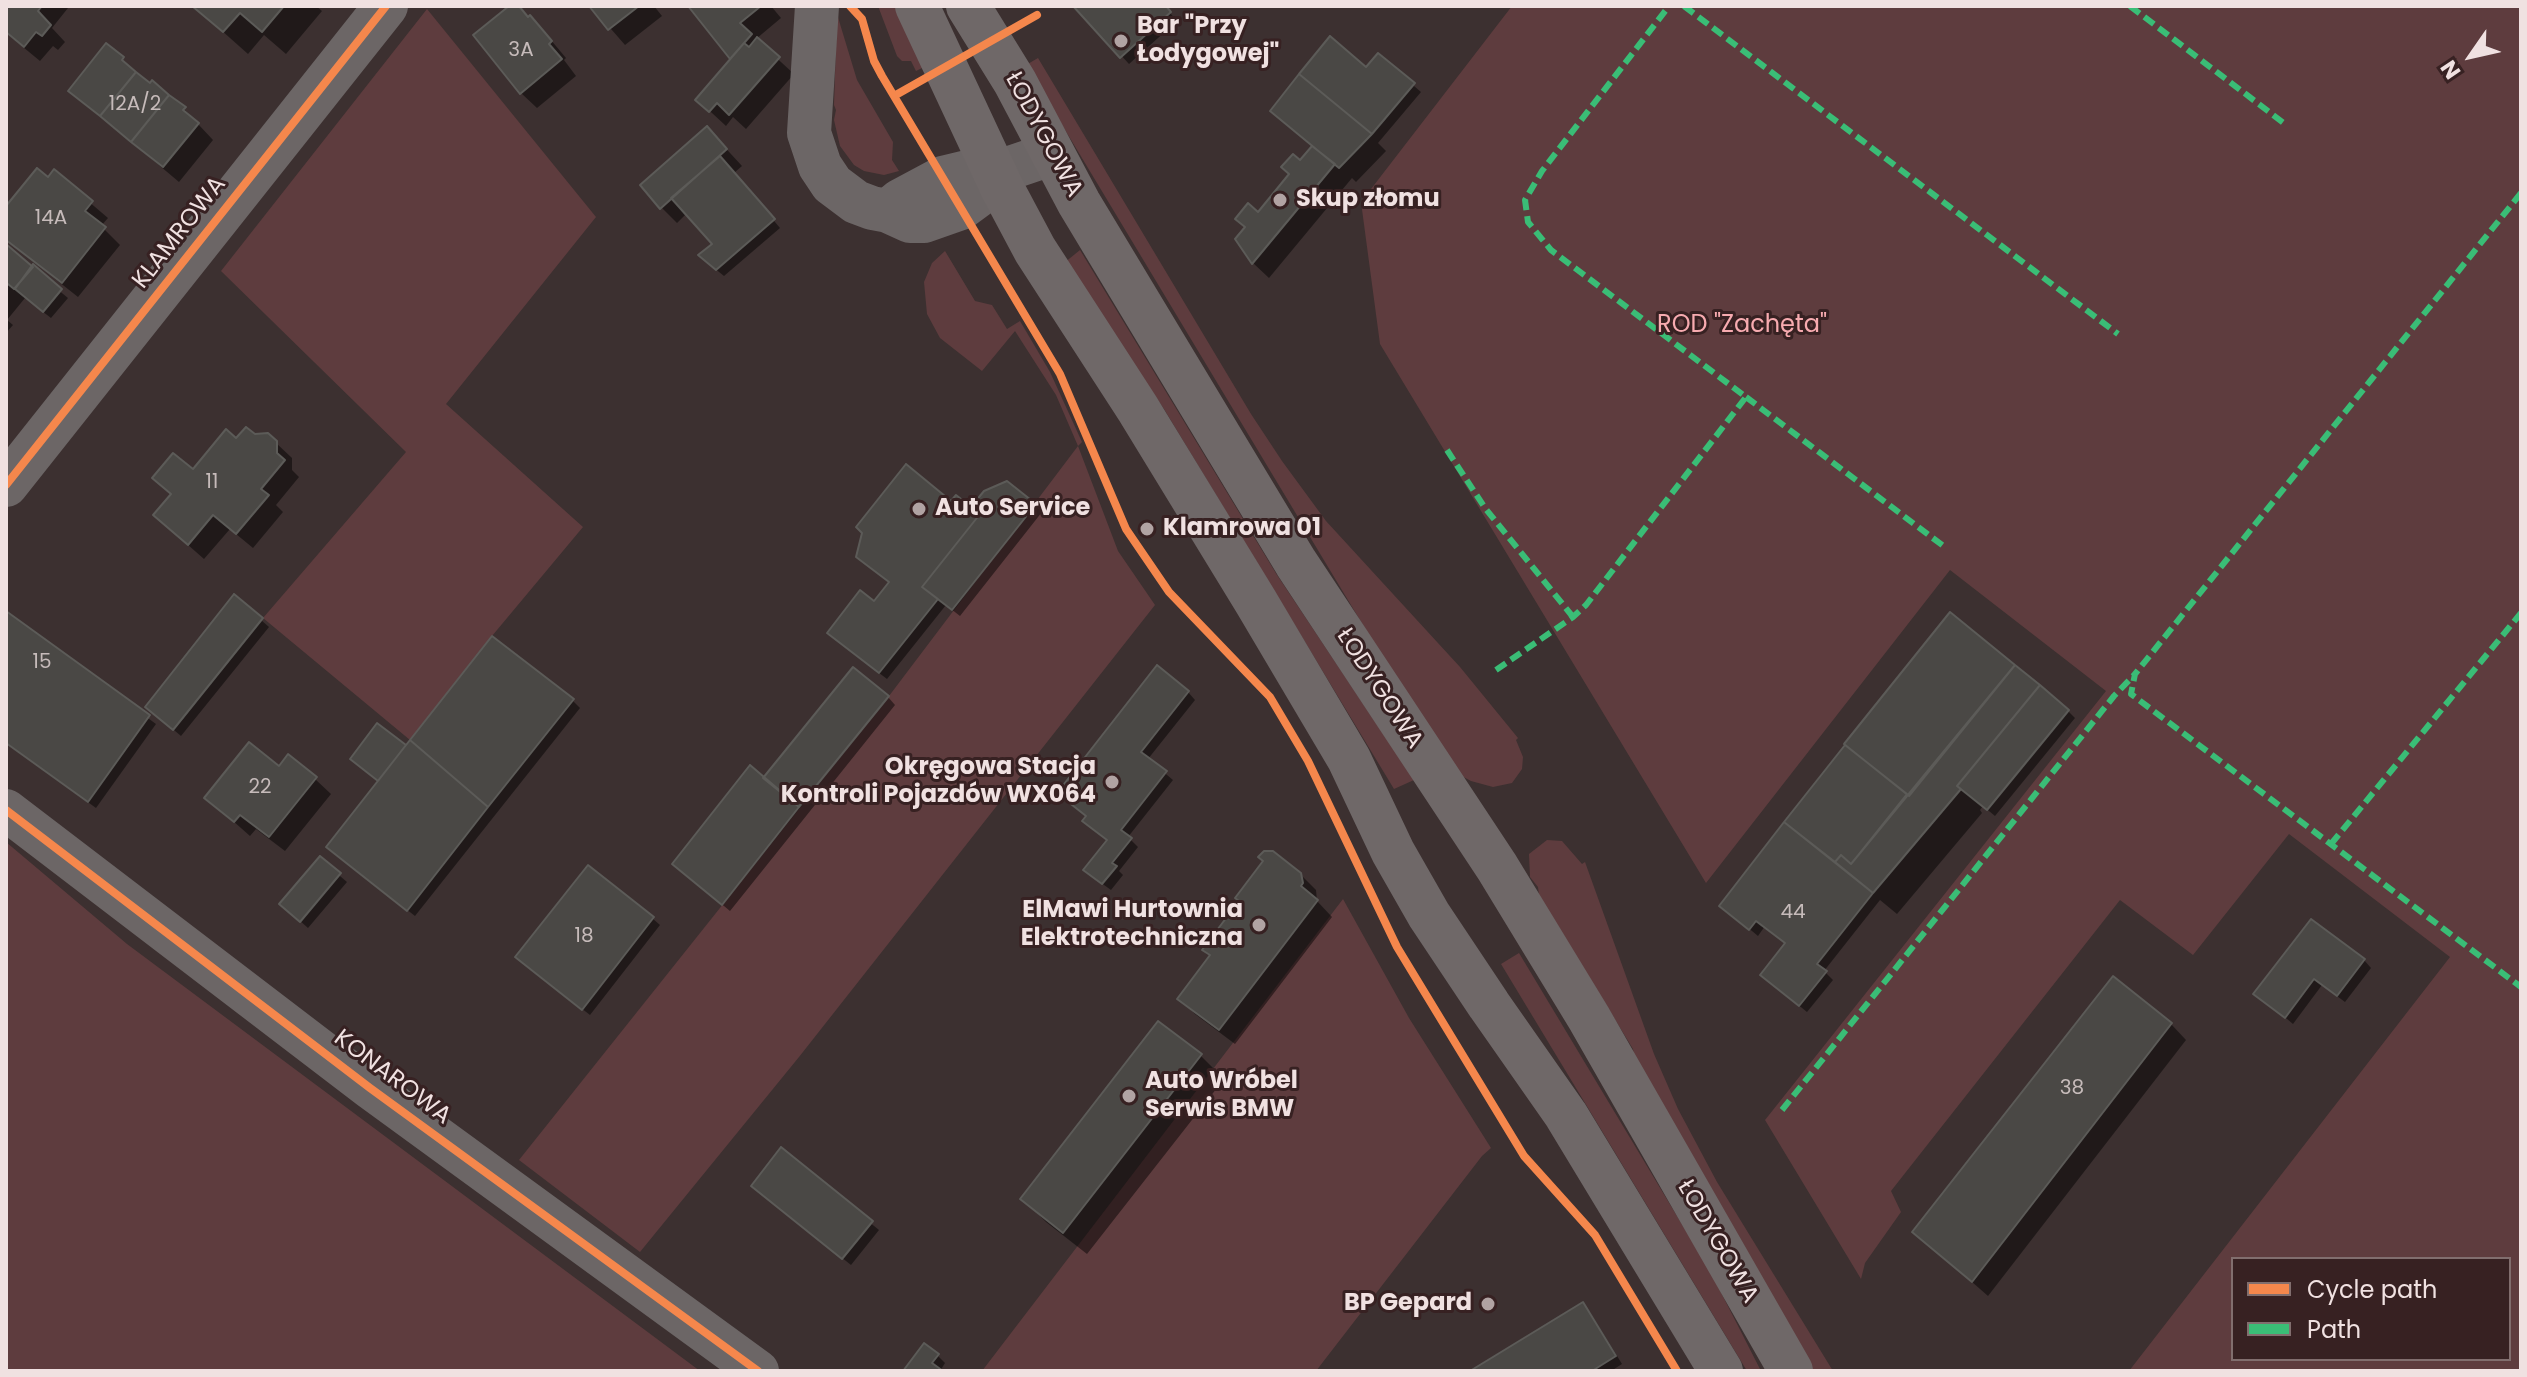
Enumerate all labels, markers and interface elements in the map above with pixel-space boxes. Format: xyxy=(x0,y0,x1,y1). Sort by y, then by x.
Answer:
place label: Bar "Przy Łodygowej" xyxy=(1137,13,1279,69)
north arrow xyxy=(2431,16,2511,96)
marker: Bar "Przy Łodygowej" xyxy=(1112,32,1130,50)
house number: 3A xyxy=(508,39,534,63)
text: N xyxy=(2433,54,2468,85)
street label: ŁODYGOWA xyxy=(998,68,1088,202)
house number: 12A/2 xyxy=(109,93,161,117)
street label: KLAMROWA xyxy=(127,171,233,295)
place label: Skup złomu xyxy=(1296,186,1440,214)
marker: Skup złomu xyxy=(1271,191,1289,209)
house number: 14A xyxy=(35,207,67,231)
park label: ROD "Zachęta" xyxy=(1657,312,1827,340)
house number: 11 xyxy=(206,471,218,495)
place label: Auto Service xyxy=(935,495,1090,523)
marker: Auto Service xyxy=(910,500,928,518)
place label: Klamrowa 01 xyxy=(1163,515,1321,543)
marker: Klamrowa 01 xyxy=(1138,520,1156,538)
street label: ŁODYGOWA xyxy=(1329,624,1429,754)
house number: 15 xyxy=(33,651,51,675)
place label: Okręgowa Stacja Kontroli Pojazdów WX064 xyxy=(781,754,1096,810)
marker: Okręgowa Stacja Kontroli Pojazdów WX064 xyxy=(1103,773,1121,791)
house number: 22 xyxy=(249,776,271,800)
place label: ElMawi Hurtownia Elektrotechniczna xyxy=(1021,897,1243,953)
house number: 44 xyxy=(1780,901,1806,925)
marker: ElMawi Hurtownia Elektrotechniczna xyxy=(1250,916,1268,934)
house number: 18 xyxy=(574,925,594,949)
street label: KONAROWA xyxy=(328,1025,456,1131)
place label: Auto Wróbel Serwis BMW xyxy=(1145,1068,1298,1124)
house number: 38 xyxy=(2060,1077,2084,1101)
marker: Auto Wróbel Serwis BMW xyxy=(1120,1087,1138,1105)
street label: ŁODYGOWA xyxy=(1670,1175,1764,1309)
legend xyxy=(2231,1257,2511,1361)
text: Cycle path xyxy=(2307,1273,2437,1306)
place label: BP Gepard xyxy=(1344,1290,1472,1318)
marker: BP Gepard xyxy=(1479,1295,1497,1313)
text: Path xyxy=(2307,1313,2361,1346)

